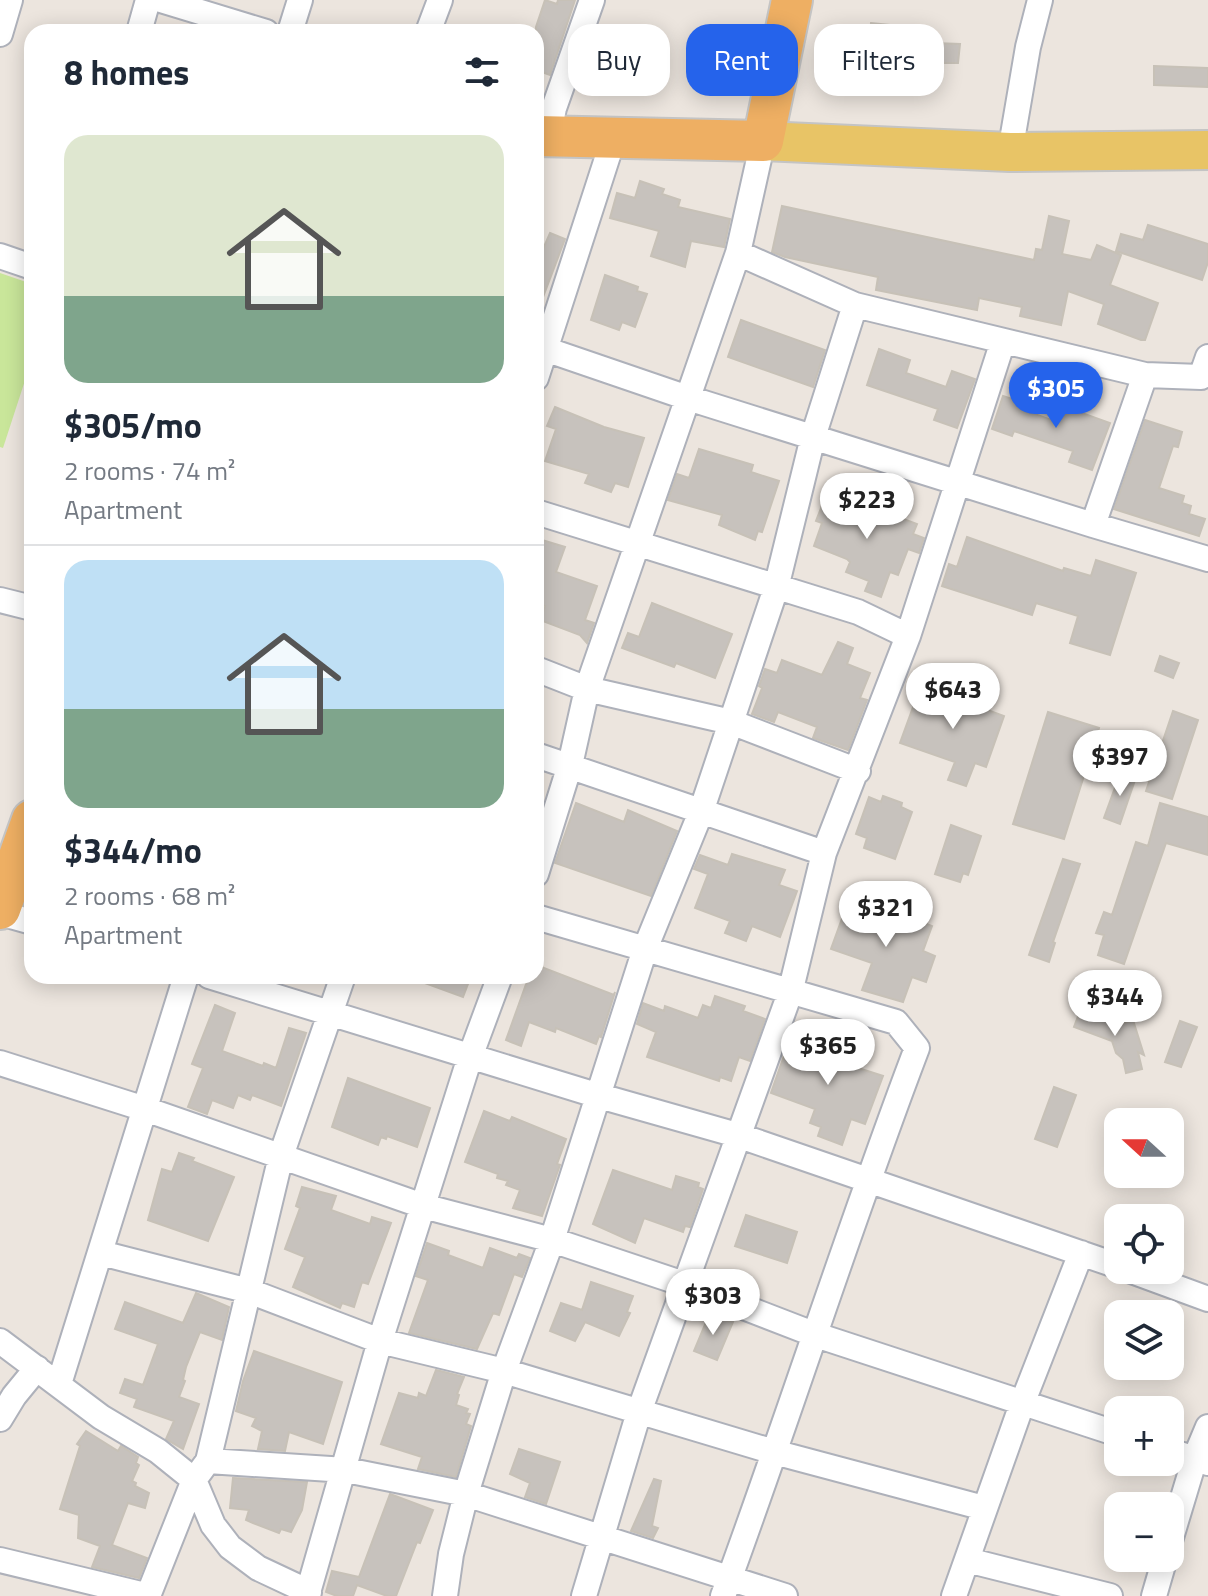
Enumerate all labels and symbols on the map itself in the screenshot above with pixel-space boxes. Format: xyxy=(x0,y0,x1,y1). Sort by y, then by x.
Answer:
pin: $305 xyxy=(1009,362,1103,430)
pin: $223 xyxy=(820,473,914,541)
pin: $643 xyxy=(906,663,1000,731)
pin: $397 xyxy=(1073,730,1167,798)
pin: $321 xyxy=(839,881,933,949)
pin: $344 xyxy=(1068,970,1162,1038)
pin: $365 xyxy=(781,1019,875,1087)
north arrow xyxy=(1104,1108,1184,1188)
pin: $303 xyxy=(666,1269,760,1337)

